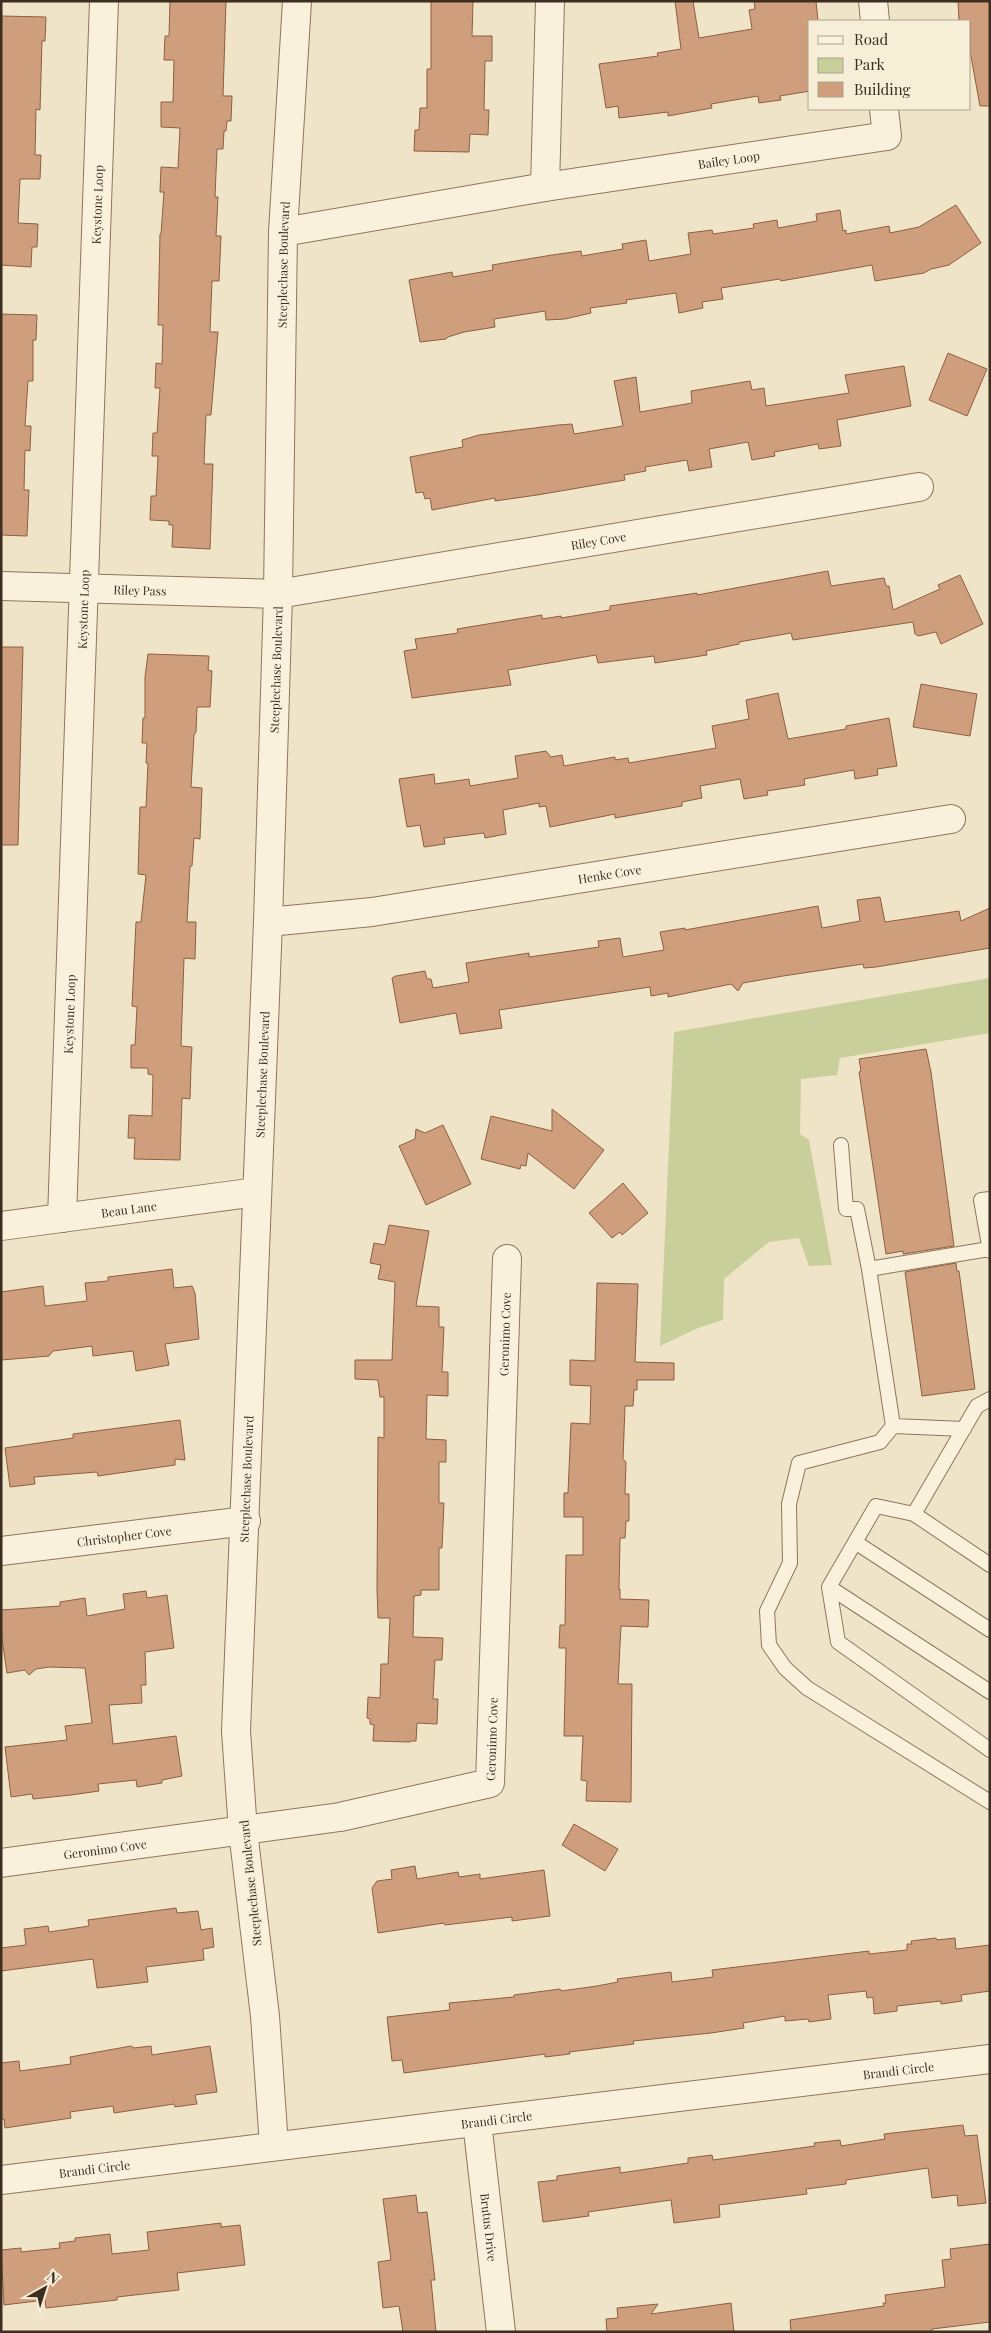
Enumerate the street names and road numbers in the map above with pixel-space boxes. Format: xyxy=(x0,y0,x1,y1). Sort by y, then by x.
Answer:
street label: Bailey Loop xyxy=(697,147,761,172)
street label: Keystone Loop xyxy=(88,165,106,245)
street label: Steeplechase Boulevard xyxy=(274,201,293,328)
street label: Riley Cove xyxy=(570,528,627,553)
street label: Keystone Loop xyxy=(74,569,92,649)
street label: Riley Pass xyxy=(113,581,167,599)
street label: Steeplechase Boulevard xyxy=(266,606,286,733)
street label: Henke Cove xyxy=(577,861,642,887)
street label: Keystone Loop xyxy=(60,974,78,1054)
street label: Steeplechase Boulevard xyxy=(251,1011,272,1138)
street label: Beau Lane xyxy=(100,1197,158,1221)
street label: Geronimo Cove xyxy=(495,1292,514,1376)
street label: Steeplechase Boulevard xyxy=(235,1415,256,1543)
street label: Christopher Cove xyxy=(76,1522,172,1550)
street label: Geronimo Cove xyxy=(482,1697,501,1781)
street label: Steeplechase Boulevard xyxy=(235,1819,265,1947)
street label: Geronimo Cove xyxy=(62,1835,148,1862)
street label: Brandi Circle xyxy=(862,2058,935,2083)
street label: Brandi Circle xyxy=(460,2107,533,2132)
street label: Brandi Circle xyxy=(58,2156,131,2181)
street label: Brutus Drive xyxy=(477,2192,501,2262)

